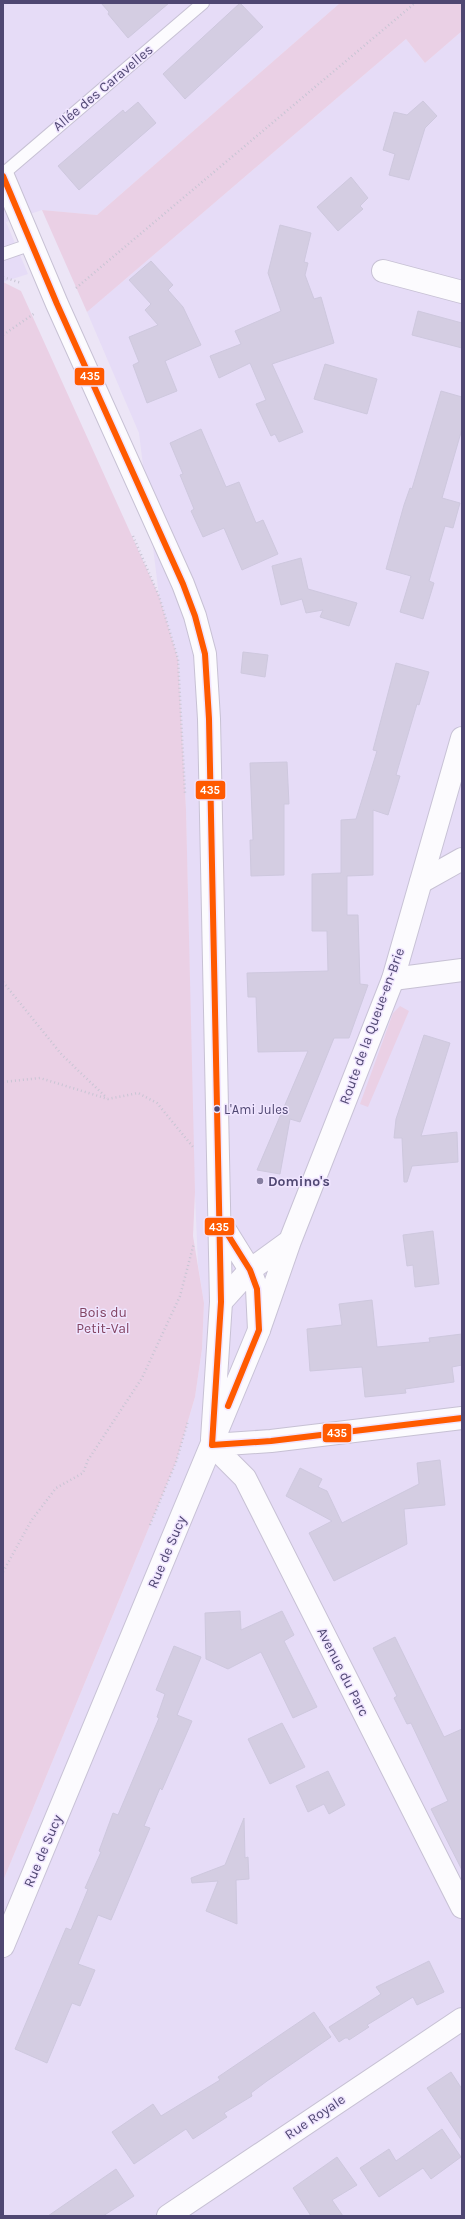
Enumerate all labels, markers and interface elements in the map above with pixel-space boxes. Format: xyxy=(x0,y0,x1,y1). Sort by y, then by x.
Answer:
street label: Allée des Caravelles xyxy=(49,41,157,135)
line badge: 435 xyxy=(74,367,105,386)
text: 435 xyxy=(80,370,100,383)
line badge: 435 xyxy=(195,780,226,800)
text: 435 xyxy=(200,784,220,797)
street label: Route de la Queue-en-Brie xyxy=(336,945,408,1107)
place label: L'Ami Jules xyxy=(224,1102,289,1117)
marker: L'Ami Jules xyxy=(212,1104,222,1114)
place label: Domino's xyxy=(268,1173,330,1190)
marker: Domino's xyxy=(255,1176,265,1186)
line badge: 435 xyxy=(204,1217,235,1236)
text: 435 xyxy=(209,1221,229,1234)
park label: Bois du Petit-Val xyxy=(76,1304,130,1337)
line badge: 435 xyxy=(322,1423,352,1443)
text: 435 xyxy=(327,1427,347,1440)
street label: Rue de Sucy xyxy=(144,1513,190,1591)
street label: Avenue du Parc xyxy=(313,1625,373,1719)
street label: Rue de Sucy xyxy=(20,1812,66,1890)
street label: Rue Royale xyxy=(282,2091,348,2143)

